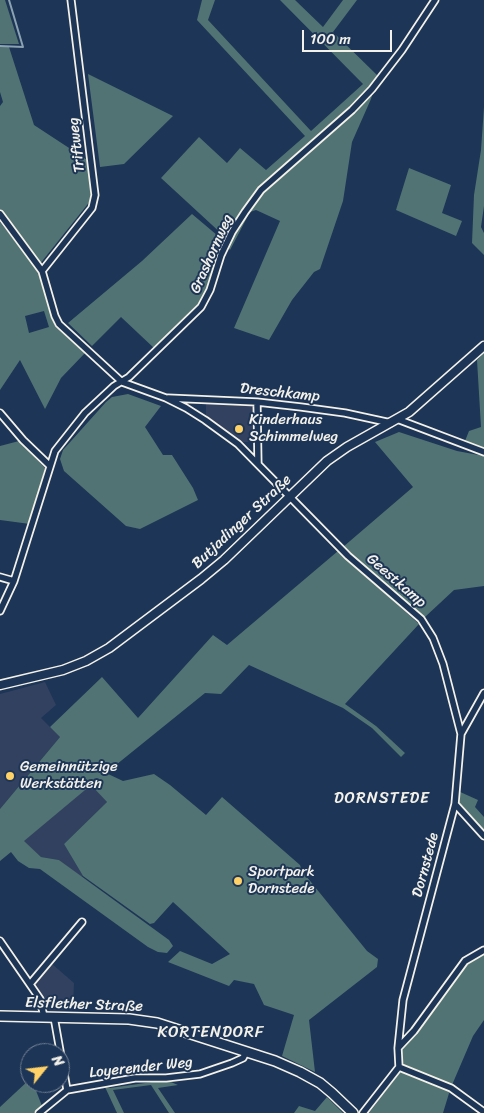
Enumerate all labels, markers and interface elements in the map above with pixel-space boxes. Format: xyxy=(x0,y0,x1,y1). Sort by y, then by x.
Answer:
scale bar xyxy=(304,20,394,52)
text: 100 m xyxy=(310,26,351,52)
street label: Triftweg xyxy=(65,116,89,174)
street label: Grashornweg xyxy=(187,212,237,296)
street label: Dreschkamp xyxy=(239,380,321,406)
place label: Kinderhaus Schimmelweg xyxy=(249,411,338,446)
marker: Kinderhaus Schimmelweg xyxy=(233,423,245,435)
street label: Butjadinger Straße xyxy=(188,471,296,573)
street label: Geestkamp xyxy=(362,550,430,612)
place label: Gemeinnützige Werkstätten xyxy=(20,758,118,793)
marker: Gemeinnützige Werkstätten xyxy=(4,770,16,782)
district label: DORNSTEDE xyxy=(333,789,431,809)
street label: Dornstede xyxy=(409,831,443,899)
place label: Sportpark Dornstede xyxy=(248,863,315,898)
marker: Sportpark Dornstede xyxy=(232,875,244,887)
street label: Elsflether Straße xyxy=(25,994,143,1016)
district label: KORTENDORF xyxy=(157,1023,265,1043)
north arrow xyxy=(20,1043,70,1093)
text: N xyxy=(44,1051,71,1071)
street label: Loyerender Weg xyxy=(88,1054,194,1082)

